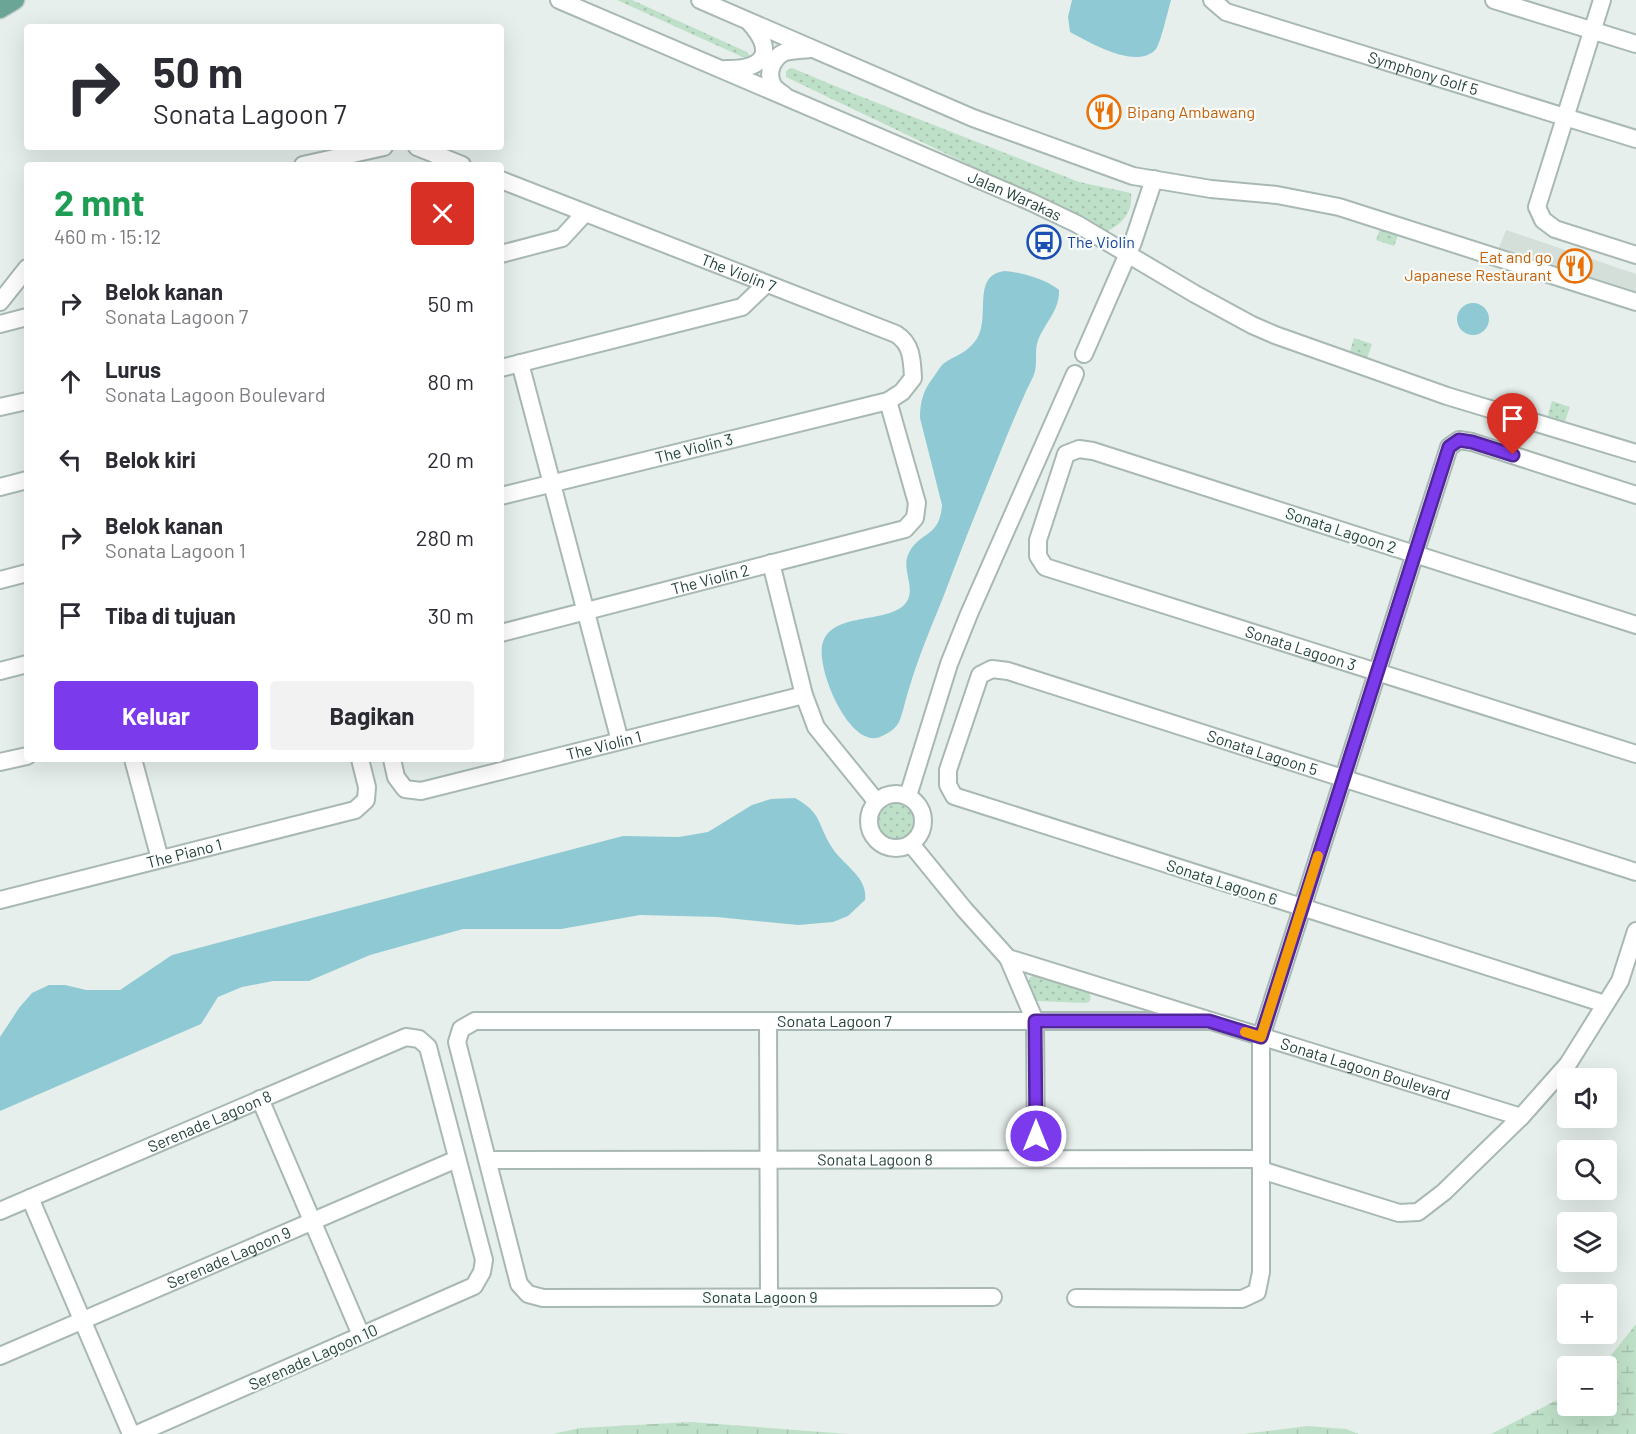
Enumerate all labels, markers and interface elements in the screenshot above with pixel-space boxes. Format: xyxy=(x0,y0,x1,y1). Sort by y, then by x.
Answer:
text: 50 m xyxy=(153,46,243,96)
street label: Symphony Golf 5 xyxy=(1366,47,1481,99)
icon: right xyxy=(54,48,132,126)
restaurant icon: Bipang Ambawang xyxy=(1086,94,1122,130)
text: Sonata Lagoon 7 xyxy=(153,97,346,129)
place label: Bipang Ambawang xyxy=(1127,102,1255,121)
street label: Jalan Warakas xyxy=(965,166,1065,224)
text: 2 mnt xyxy=(54,180,145,223)
button: close xyxy=(411,182,474,245)
text: 460 m · 15:12 xyxy=(54,224,161,248)
bus stop icon: The Violin xyxy=(1026,224,1062,260)
place label: The Violin xyxy=(1067,232,1135,251)
place label: Eat and go Japanese Restaurant xyxy=(1404,247,1552,284)
restaurant icon: Eat and go Japanese Restaurant xyxy=(1557,248,1593,284)
street label: The Violin 7 xyxy=(699,249,779,295)
text: Belok kanan xyxy=(105,278,223,304)
icon: right xyxy=(54,287,87,320)
text: 50 m xyxy=(428,290,474,316)
text: Sonata Lagoon 7 xyxy=(105,304,248,328)
text: Lurus xyxy=(105,356,161,382)
icon: ahead xyxy=(54,365,87,398)
text: 80 m xyxy=(428,368,474,394)
text: Sonata Lagoon Boulevard xyxy=(105,382,326,406)
pin xyxy=(1487,393,1538,455)
icon: arrive xyxy=(1496,402,1529,435)
street label: The Violin 3 xyxy=(653,429,735,466)
icon: left xyxy=(54,443,87,476)
text: Belok kiri xyxy=(105,446,196,472)
text: 20 m xyxy=(427,446,474,472)
street label: Sonata Lagoon 2 xyxy=(1283,503,1399,556)
text: Belok kanan xyxy=(105,512,223,538)
icon: right xyxy=(54,521,87,554)
text: 280 m xyxy=(416,524,474,550)
text: Sonata Lagoon 1 xyxy=(105,538,246,562)
street label: The Violin 2 xyxy=(669,560,751,598)
icon: arrive xyxy=(54,599,87,632)
text: Tiba di tujuan xyxy=(105,602,236,628)
text: 30 m xyxy=(428,602,474,628)
street label: Sonata Lagoon 3 xyxy=(1243,621,1359,674)
button: Keluar xyxy=(54,681,258,750)
button: Bagikan xyxy=(270,681,474,750)
street label: Sonata Lagoon 5 xyxy=(1205,725,1321,779)
street label: The Violin 1 xyxy=(564,726,643,763)
street label: The Piano 1 xyxy=(144,834,224,872)
street label: Sonata Lagoon 6 xyxy=(1164,855,1280,908)
street label: Sonata Lagoon 7 xyxy=(777,1011,892,1030)
street label: Sonata Lagoon Boulevard xyxy=(1278,1033,1453,1104)
map controls xyxy=(1557,1068,1617,1416)
button: sound xyxy=(1557,1068,1617,1128)
street label: Serenade Lagoon 8 xyxy=(145,1086,274,1156)
position arrow xyxy=(1004,1104,1068,1168)
button: search xyxy=(1557,1140,1617,1200)
street label: Sonata Lagoon 8 xyxy=(817,1149,933,1169)
button: layers xyxy=(1557,1212,1617,1272)
street label: Serenade Lagoon 9 xyxy=(164,1222,293,1292)
button: + xyxy=(1557,1284,1617,1344)
street label: Sonata Lagoon 9 xyxy=(702,1287,818,1306)
street label: Serenade Lagoon 10 xyxy=(245,1320,380,1394)
button: − xyxy=(1557,1356,1617,1416)

